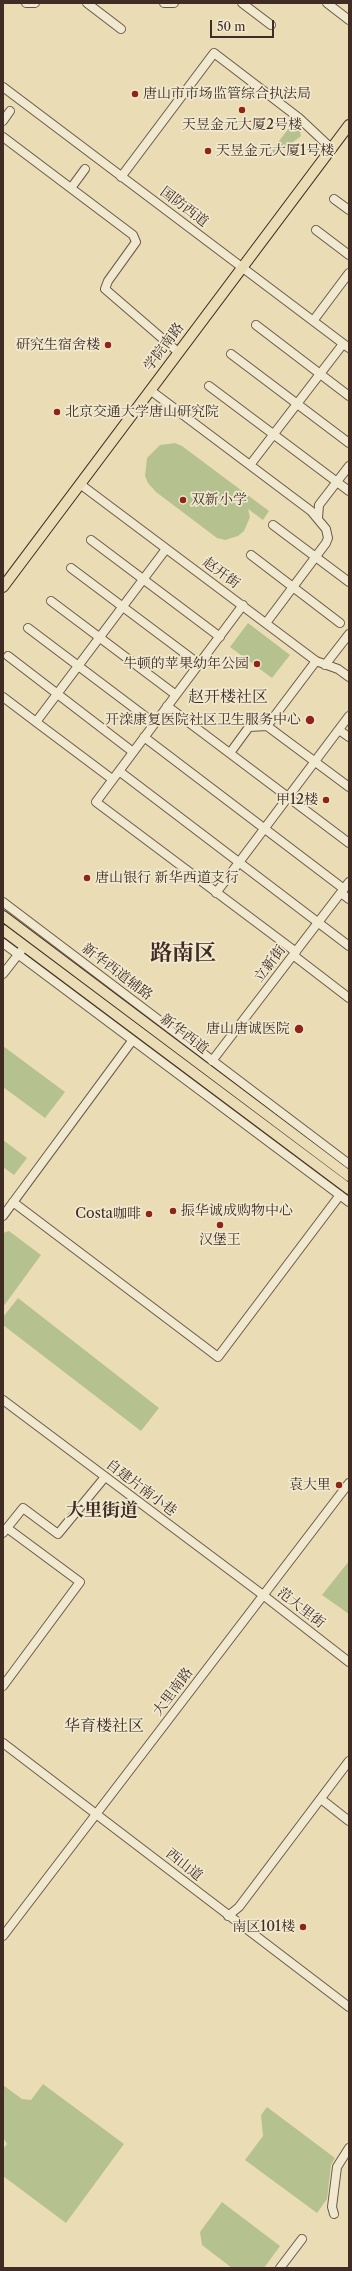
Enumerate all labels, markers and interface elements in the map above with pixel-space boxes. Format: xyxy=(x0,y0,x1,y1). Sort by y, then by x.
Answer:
scale bar xyxy=(212,12,276,38)
text: 50 m xyxy=(217,19,246,34)
place label: 唐山市市场监管综合执法局 xyxy=(143,86,311,102)
marker: 唐山市市场监管综合执法局 xyxy=(130,89,140,99)
marker: 天昱金元大厦2号楼 xyxy=(237,105,247,115)
place label: 天昱金元大厦2号楼 xyxy=(182,117,302,133)
place label: 天昱金元大厦1号楼 xyxy=(216,143,334,159)
marker: 天昱金元大厦1号楼 xyxy=(203,146,213,156)
street label: 国防西道 xyxy=(157,183,211,231)
street label: 学院南路 xyxy=(140,320,188,374)
place label: 研究生宿舍楼 xyxy=(16,337,100,353)
marker: 研究生宿舍楼 xyxy=(103,340,113,350)
place label: 北京交通大学唐山研究院 xyxy=(65,404,219,420)
marker: 北京交通大学唐山研究院 xyxy=(52,407,62,417)
place label: 双新小学 xyxy=(191,492,247,508)
marker: 双新小学 xyxy=(178,495,188,505)
street label: 赵开街 xyxy=(199,554,243,592)
place label: 牛顿的苹果幼年公园 xyxy=(123,656,249,672)
marker: 牛顿的苹果幼年公园 xyxy=(252,659,262,669)
district label: 赵开楼社区 xyxy=(188,687,268,707)
place label: 开滦康复医院社区卫生服务中心 xyxy=(105,712,301,728)
marker: 开滦康复医院社区卫生服务中心 xyxy=(304,714,316,726)
place label: 甲12楼 xyxy=(276,792,318,808)
marker: 甲12楼 xyxy=(321,795,331,805)
place label: 唐山银行 新华西道支行 xyxy=(95,870,239,886)
marker: 唐山银行 新华西道支行 xyxy=(82,873,92,883)
street label: 新华西道辅路 xyxy=(78,940,156,1004)
district label: 路南区 xyxy=(150,941,216,967)
street label: 立新街 xyxy=(251,942,289,986)
street label: 新华西道 xyxy=(157,1010,211,1058)
place label: 唐山唐诚医院 xyxy=(206,1021,290,1037)
marker: 唐山唐诚医院 xyxy=(293,1023,305,1035)
place label: 振华诚成购物中心 xyxy=(181,1203,293,1219)
place label: Costa咖啡 xyxy=(75,1206,141,1222)
marker: 振华诚成购物中心 xyxy=(168,1206,178,1216)
marker: Costa咖啡 xyxy=(144,1209,154,1219)
marker: 汉堡王 xyxy=(215,1220,225,1230)
place label: 汉堡王 xyxy=(199,1232,241,1248)
street label: 自建片南小巷 xyxy=(102,1456,180,1520)
place label: 袁大里 xyxy=(289,1477,331,1493)
marker: 袁大里 xyxy=(334,1480,344,1490)
district label: 大里街道 xyxy=(66,1500,138,1522)
street label: 范大里街 xyxy=(274,1584,328,1632)
street label: 大里南路 xyxy=(149,1665,197,1719)
district label: 华育楼社区 xyxy=(64,1716,144,1736)
street label: 西山道 xyxy=(162,1845,206,1885)
place label: 南区101楼 xyxy=(232,1919,295,1935)
marker: 南区101楼 xyxy=(298,1922,308,1932)

